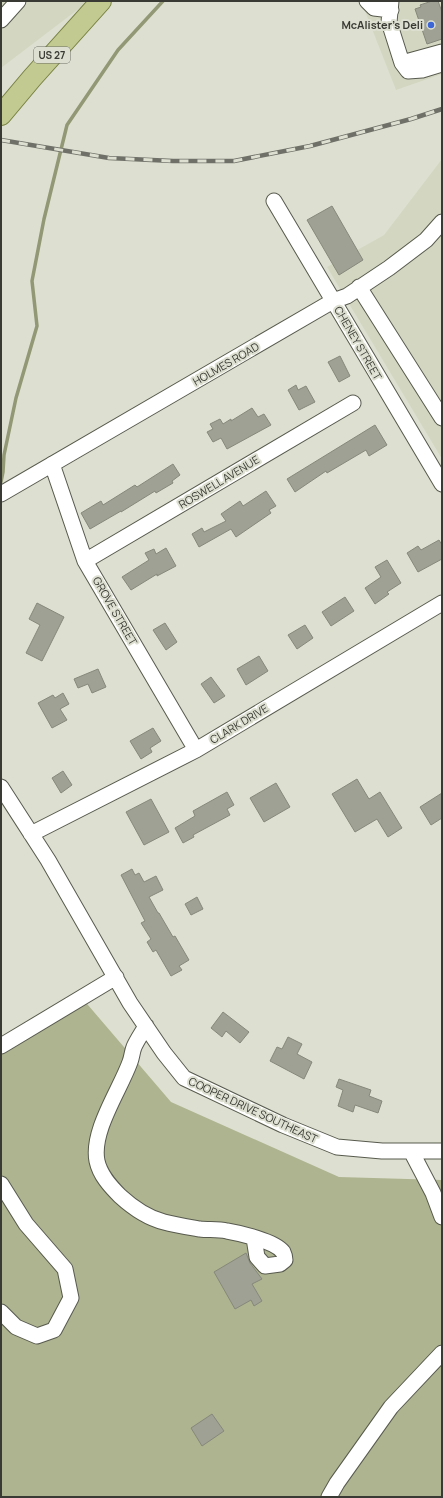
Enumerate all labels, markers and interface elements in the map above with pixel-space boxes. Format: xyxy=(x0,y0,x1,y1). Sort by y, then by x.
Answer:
place label: McAlister's Deli xyxy=(341,17,423,32)
marker: McAlister's Deli xyxy=(426,20,436,30)
road number: US 27 xyxy=(34,47,70,63)
street label: CHENEY STREET xyxy=(331,303,386,383)
street label: HOLMES ROAD xyxy=(190,338,262,389)
street label: ROSWELL AVENUE xyxy=(176,452,262,512)
street label: GROVE STREET xyxy=(90,574,141,648)
street label: CLARK DRIVE xyxy=(207,700,271,747)
street label: COOPER DRIVE SOUTHEAST xyxy=(186,1073,321,1146)

